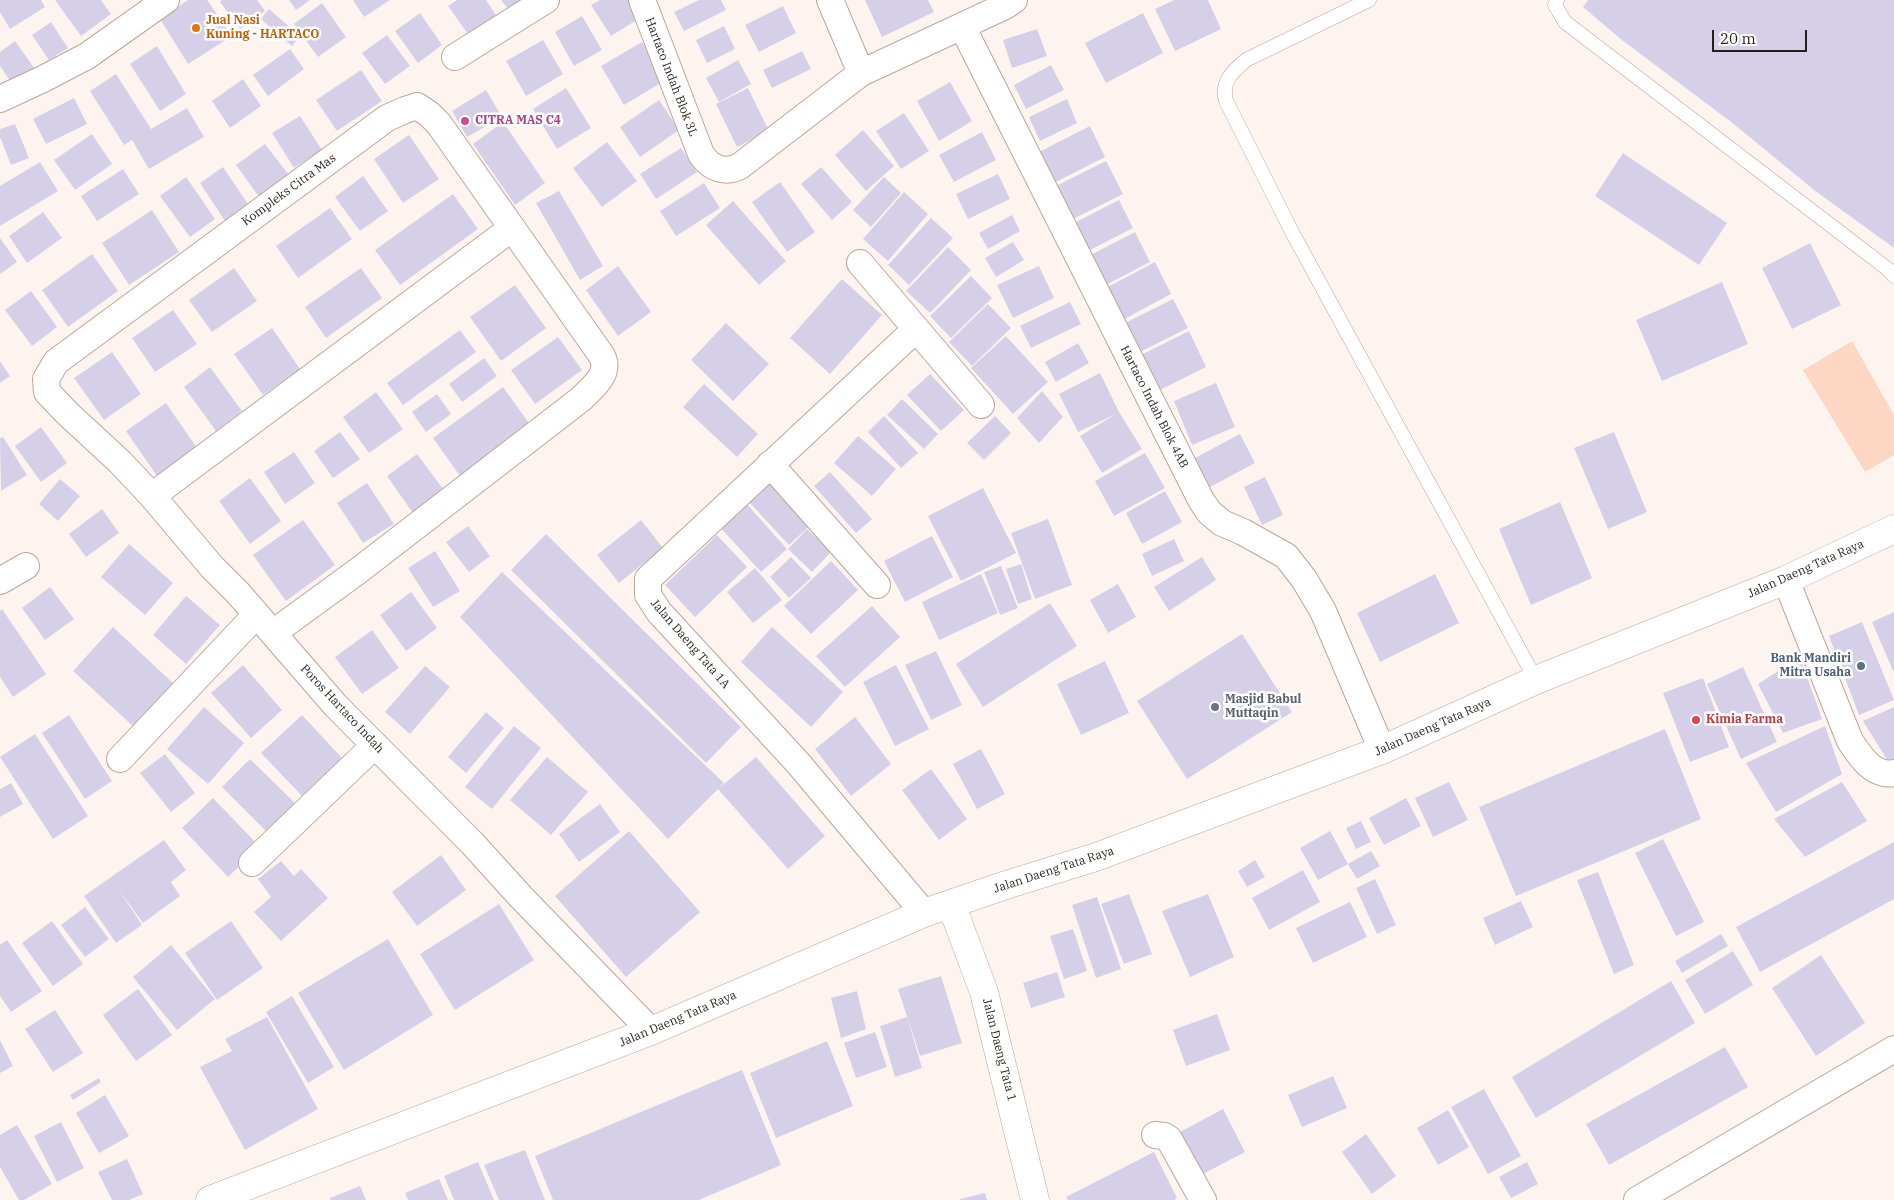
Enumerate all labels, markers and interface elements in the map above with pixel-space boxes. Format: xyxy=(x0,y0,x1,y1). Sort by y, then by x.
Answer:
place label: Jual Nasi Kuning - HARTACO xyxy=(206,14,319,42)
street label: Hartaco Indah Blok 3L xyxy=(642,15,700,139)
scale bar xyxy=(1714,20,1809,52)
marker: Jual Nasi Kuning - HARTACO xyxy=(190,22,202,34)
text: 20 m xyxy=(1720,29,1756,48)
place label: CITRA MAS C4 xyxy=(475,114,561,128)
marker: CITRA MAS C4 xyxy=(459,115,471,127)
street label: Kompleks Citra Mas xyxy=(239,151,339,229)
street label: Hartaco Indah Blok 4AB xyxy=(1117,343,1191,471)
street label: Jalan Daeng Tata Raya xyxy=(1746,537,1866,601)
street label: Jalan Daeng Tata 1A xyxy=(647,596,733,692)
place label: Bank Mandiri Mitra Usaha xyxy=(1770,652,1851,680)
marker: Bank Mandiri Mitra Usaha xyxy=(1855,660,1867,672)
street label: Poros Hartaco Indah xyxy=(297,662,387,756)
place label: Masjid Babul Muttaqin xyxy=(1225,693,1301,721)
street label: Jalan Daeng Tata Raya xyxy=(1373,695,1493,759)
marker: Masjid Babul Muttaqin xyxy=(1209,701,1221,713)
place label: Kimia Farma xyxy=(1706,713,1783,727)
marker: Kimia Farma xyxy=(1690,714,1702,726)
street label: Jalan Daeng Tata Raya xyxy=(992,844,1116,896)
street label: Jalan Daeng Tata Raya xyxy=(617,988,739,1050)
street label: Jalan Daeng Tata 1 xyxy=(979,997,1019,1103)

